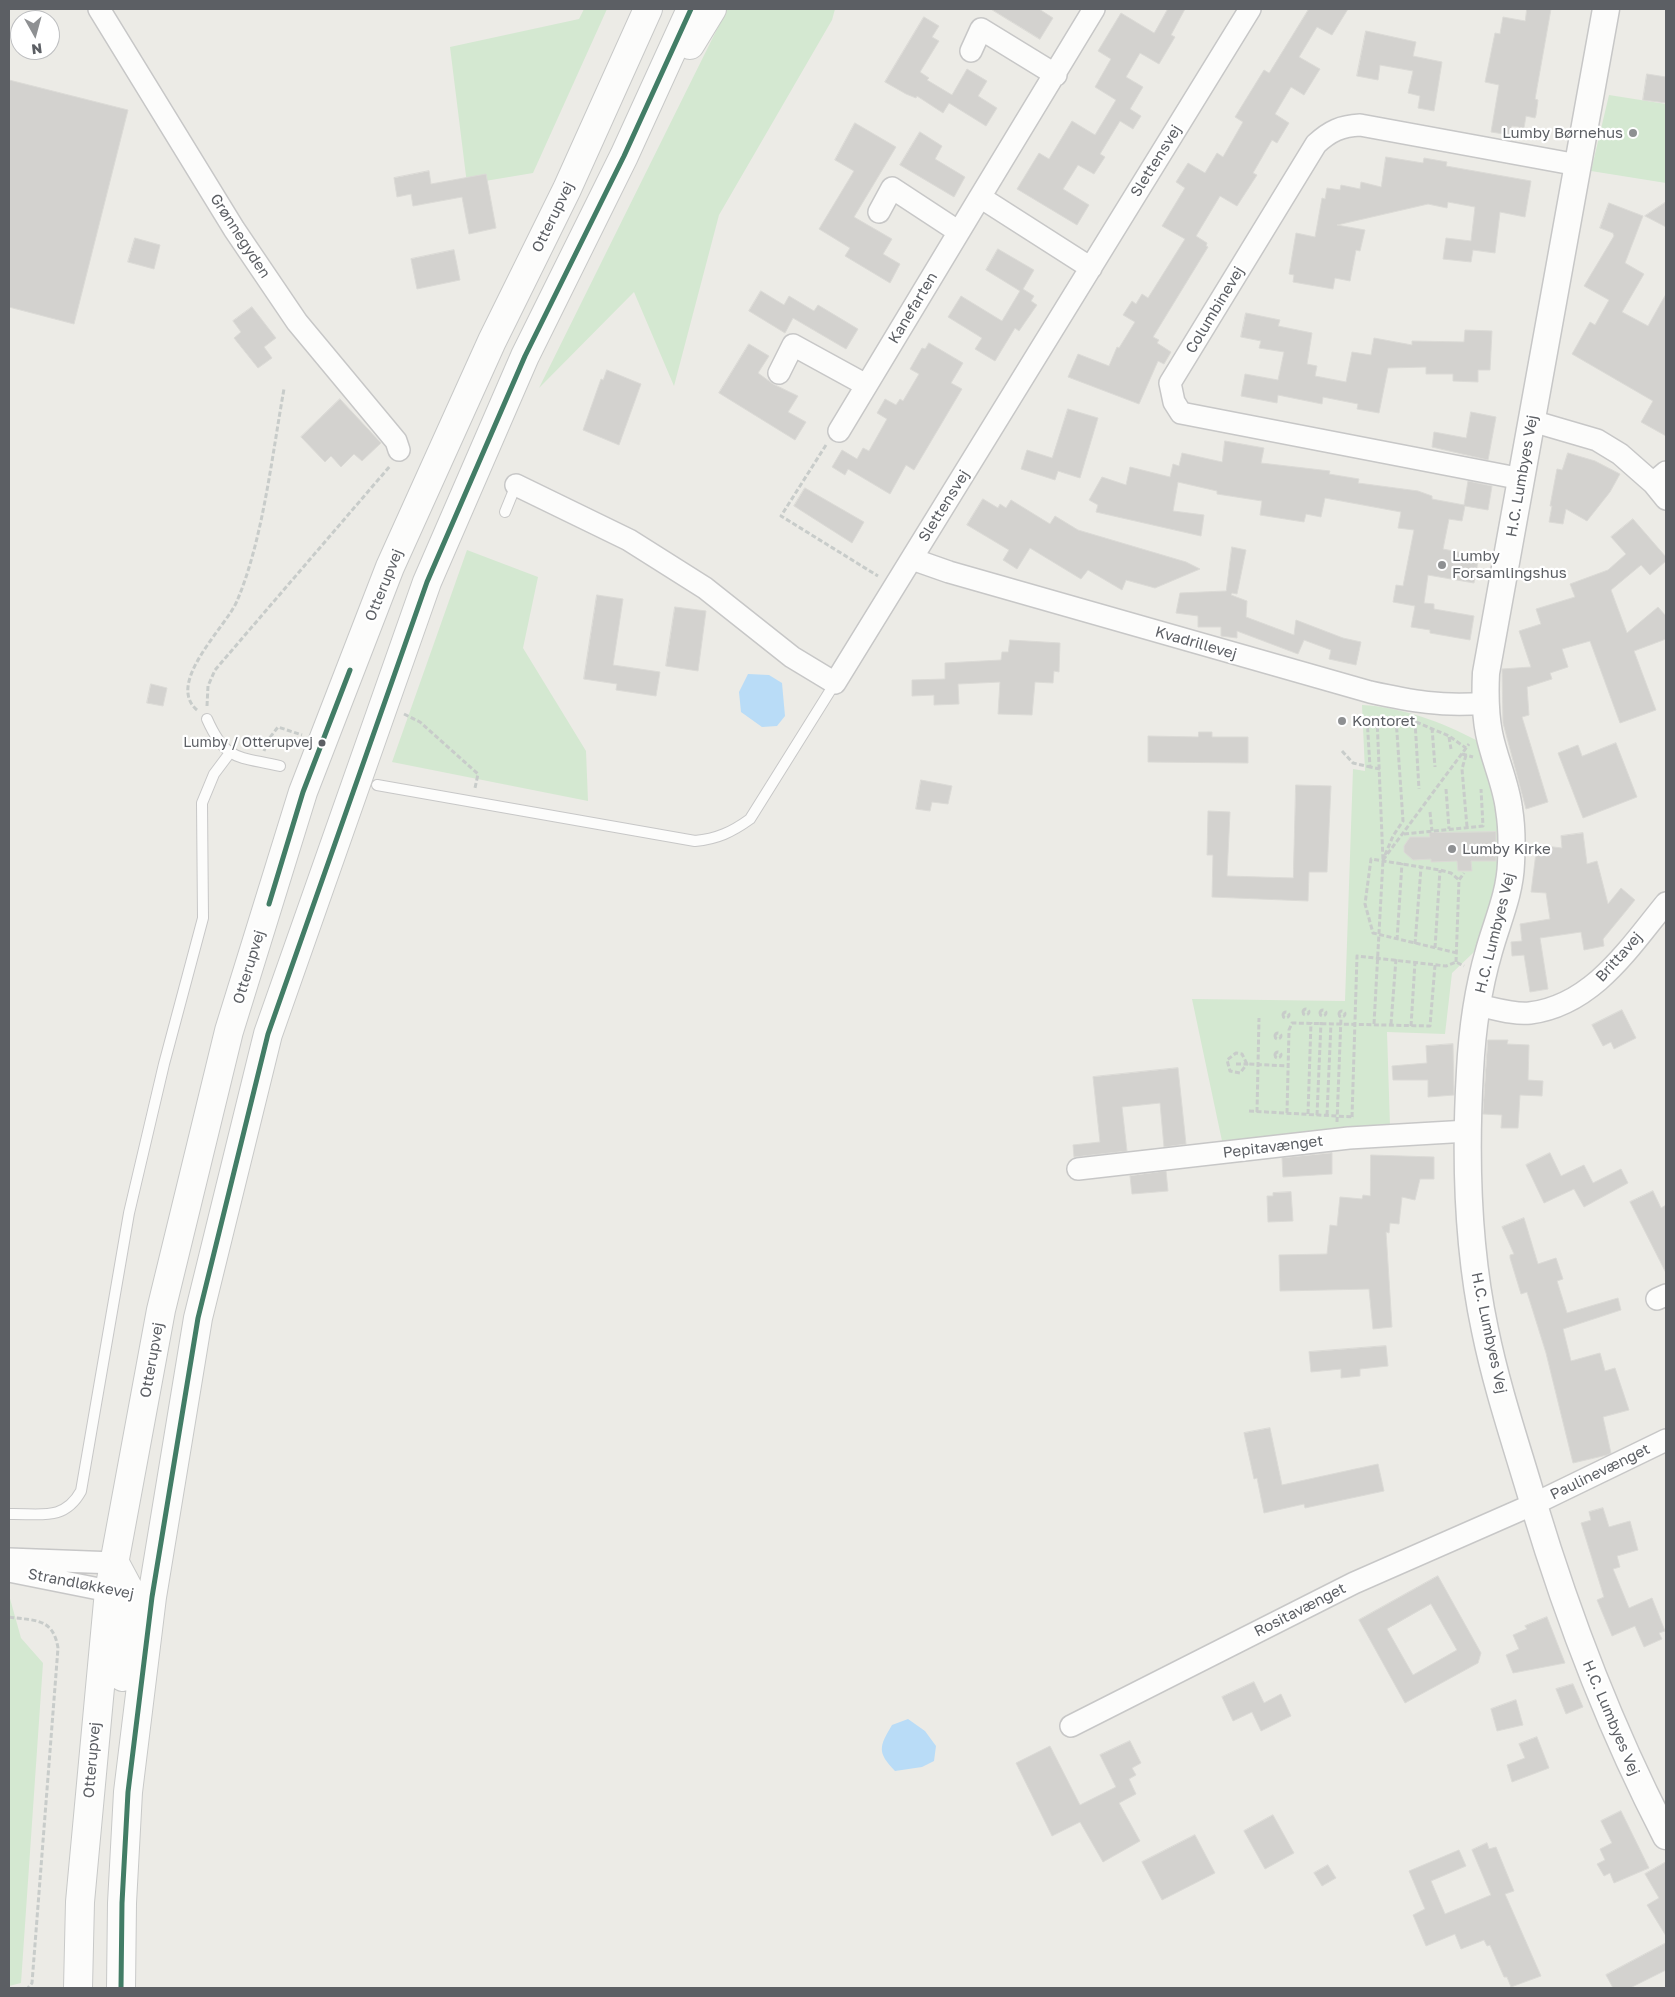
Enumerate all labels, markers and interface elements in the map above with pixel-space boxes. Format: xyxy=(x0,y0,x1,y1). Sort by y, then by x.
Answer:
north arrow xyxy=(10,10,60,60)
text: N xyxy=(30,40,43,58)
street label: Slettensvej xyxy=(1127,122,1185,200)
place label: Lumby Børnehus xyxy=(1502,124,1623,142)
marker: Lumby Børnehus xyxy=(1627,127,1639,139)
street label: Otterupvej xyxy=(528,179,578,255)
street label: Grønnegyden xyxy=(206,190,274,282)
street label: Columbinevej xyxy=(1182,263,1248,357)
street label: Kanefarten xyxy=(885,269,941,347)
street label: H.C. Lumbyes Vej xyxy=(1502,414,1542,538)
street label: Slettensvej xyxy=(915,467,973,545)
street label: Otterupvej xyxy=(361,546,407,624)
place label: Lumby Forsamlingshus xyxy=(1452,547,1567,582)
marker: Lumby Forsamlingshus xyxy=(1436,559,1448,571)
street label: Kvadrillevej xyxy=(1153,623,1239,663)
place label: Kontoret xyxy=(1352,712,1416,730)
marker: Kontoret xyxy=(1336,715,1348,727)
place label: Lumby / Otterupvej xyxy=(183,735,313,751)
marker: Lumby / Otterupvej xyxy=(317,738,327,748)
place label: Lumby Kirke xyxy=(1462,840,1551,858)
marker: Lumby Kirke xyxy=(1446,843,1458,855)
street label: H.C. Lumbyes Vej xyxy=(1471,871,1519,995)
street label: Otterupvej xyxy=(229,928,269,1006)
street label: Brittavej xyxy=(1592,928,1646,986)
street label: Pepitavænget xyxy=(1222,1132,1324,1162)
street label: H.C. Lumbyes Vej xyxy=(1467,1271,1511,1395)
street label: Otterupvej xyxy=(137,1321,167,1399)
street label: Paulinevænget xyxy=(1547,1440,1653,1504)
street label: Strandløkkevej xyxy=(27,1565,135,1603)
street label: Rositavænget xyxy=(1251,1579,1349,1641)
street label: H.C. Lumbyes Vej xyxy=(1579,1658,1643,1778)
street label: Otterupvej xyxy=(80,1721,104,1799)

